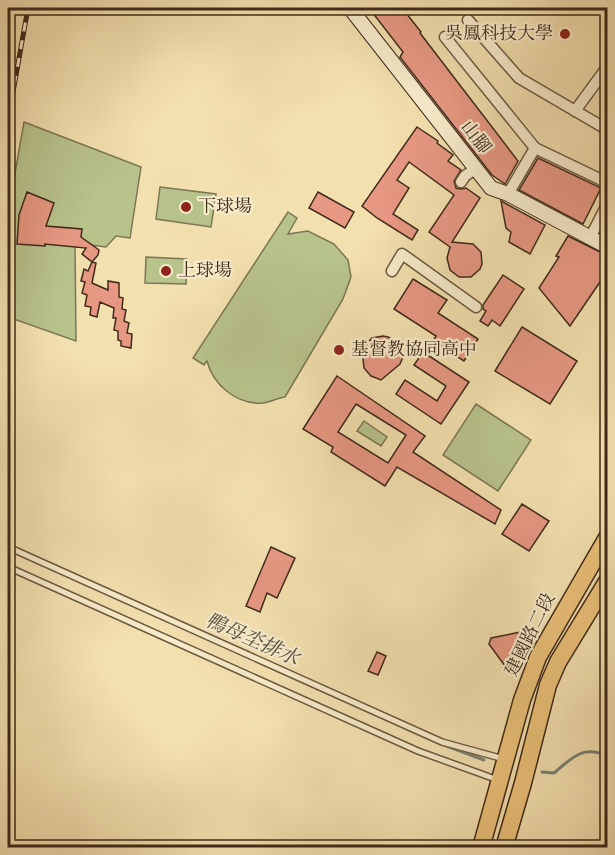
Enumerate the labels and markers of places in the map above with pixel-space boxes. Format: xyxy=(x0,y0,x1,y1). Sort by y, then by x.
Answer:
place label: 吳鳳科技大學 xyxy=(445,23,553,46)
marker: 吳鳳科技大學 xyxy=(558,27,572,41)
place label: 下球場 xyxy=(198,196,252,219)
marker: 下球場 xyxy=(179,200,193,214)
place label: 上球場 xyxy=(178,260,232,283)
marker: 上球場 xyxy=(159,264,173,278)
place label: 基督教協同高中 xyxy=(351,339,477,362)
marker: 基督教協同高中 xyxy=(332,343,346,357)

